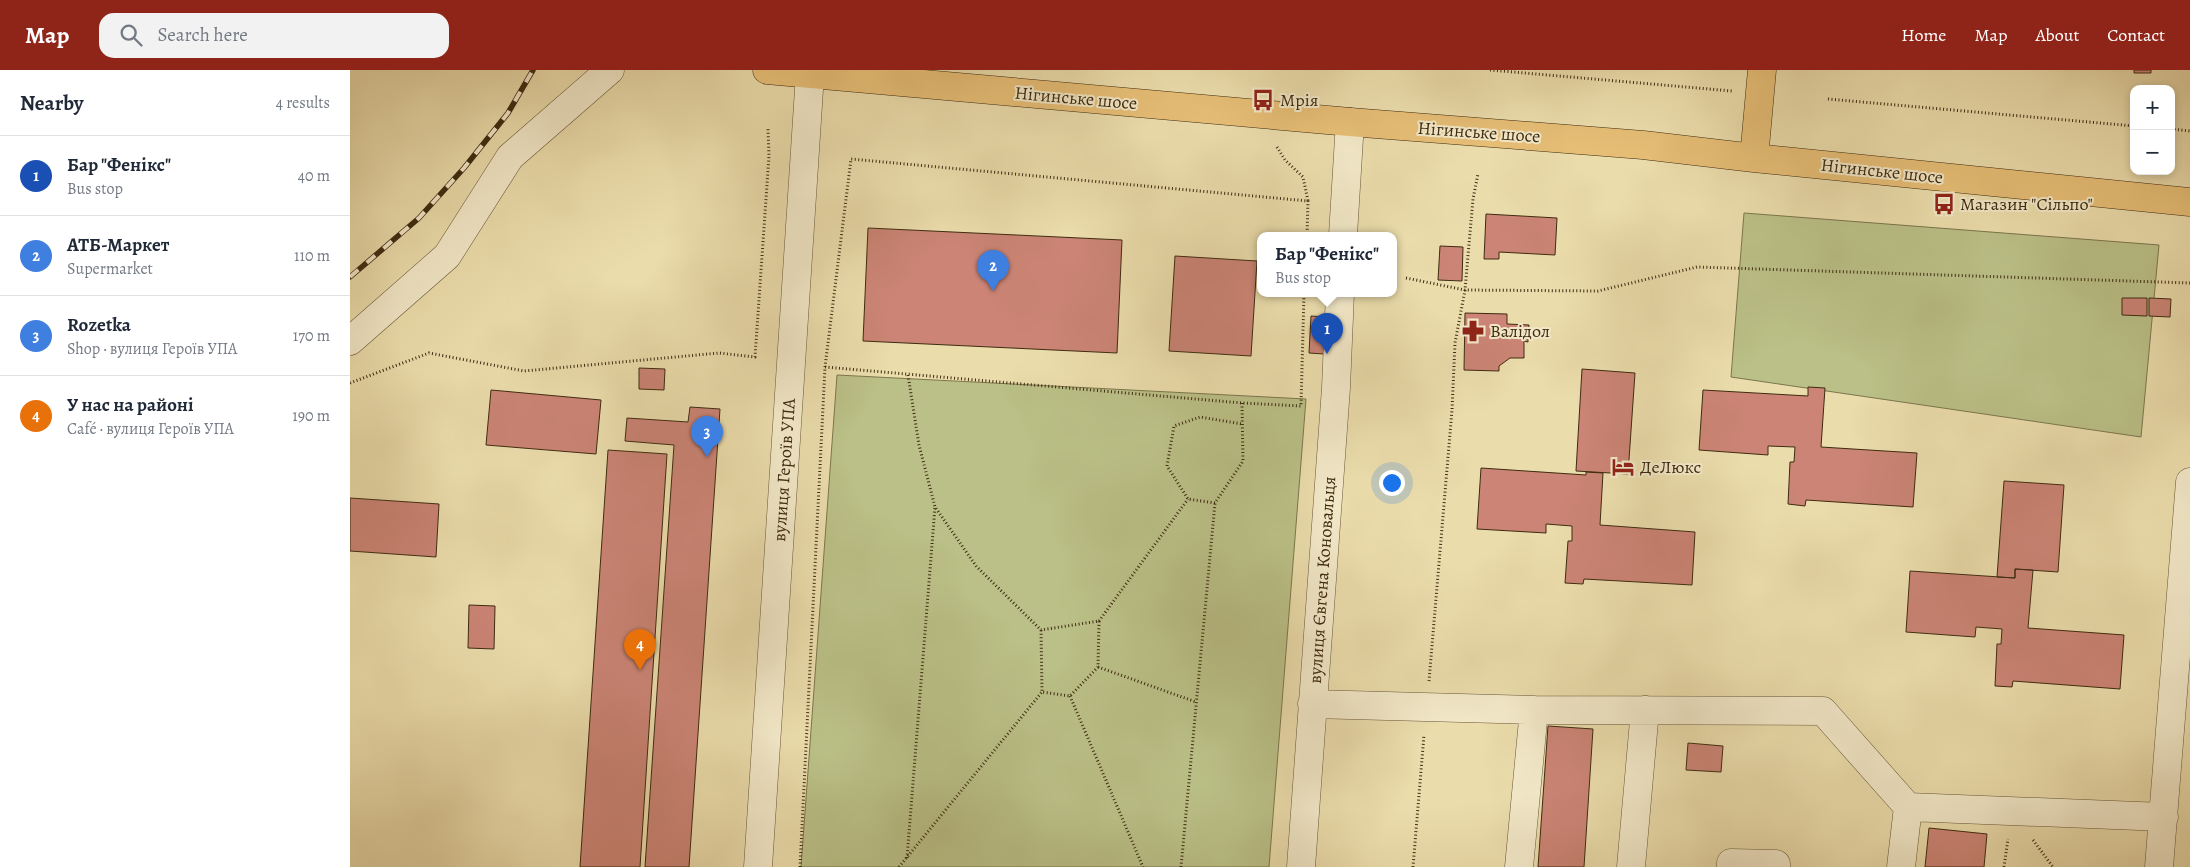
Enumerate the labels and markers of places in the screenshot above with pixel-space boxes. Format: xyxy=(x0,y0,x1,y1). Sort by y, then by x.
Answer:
bus stop icon: Мрія xyxy=(1250,87,1276,113)
place label: Мрія xyxy=(1280,88,1318,112)
bus stop icon: Магазин "Сільпо" xyxy=(1931,191,1957,217)
place label: Магазин "Сільпо" xyxy=(1960,192,2093,216)
pin: 2 xyxy=(977,250,1009,291)
pin: 1 xyxy=(1311,313,1343,354)
pharmacy icon: Валідол xyxy=(1460,318,1486,344)
place label: Валідол xyxy=(1490,319,1550,343)
pin: 3 xyxy=(691,416,723,457)
hotel icon: ДеЛюкс xyxy=(1610,454,1636,480)
place label: ДеЛюкс xyxy=(1640,455,1701,479)
pin: 4 xyxy=(624,629,656,670)

